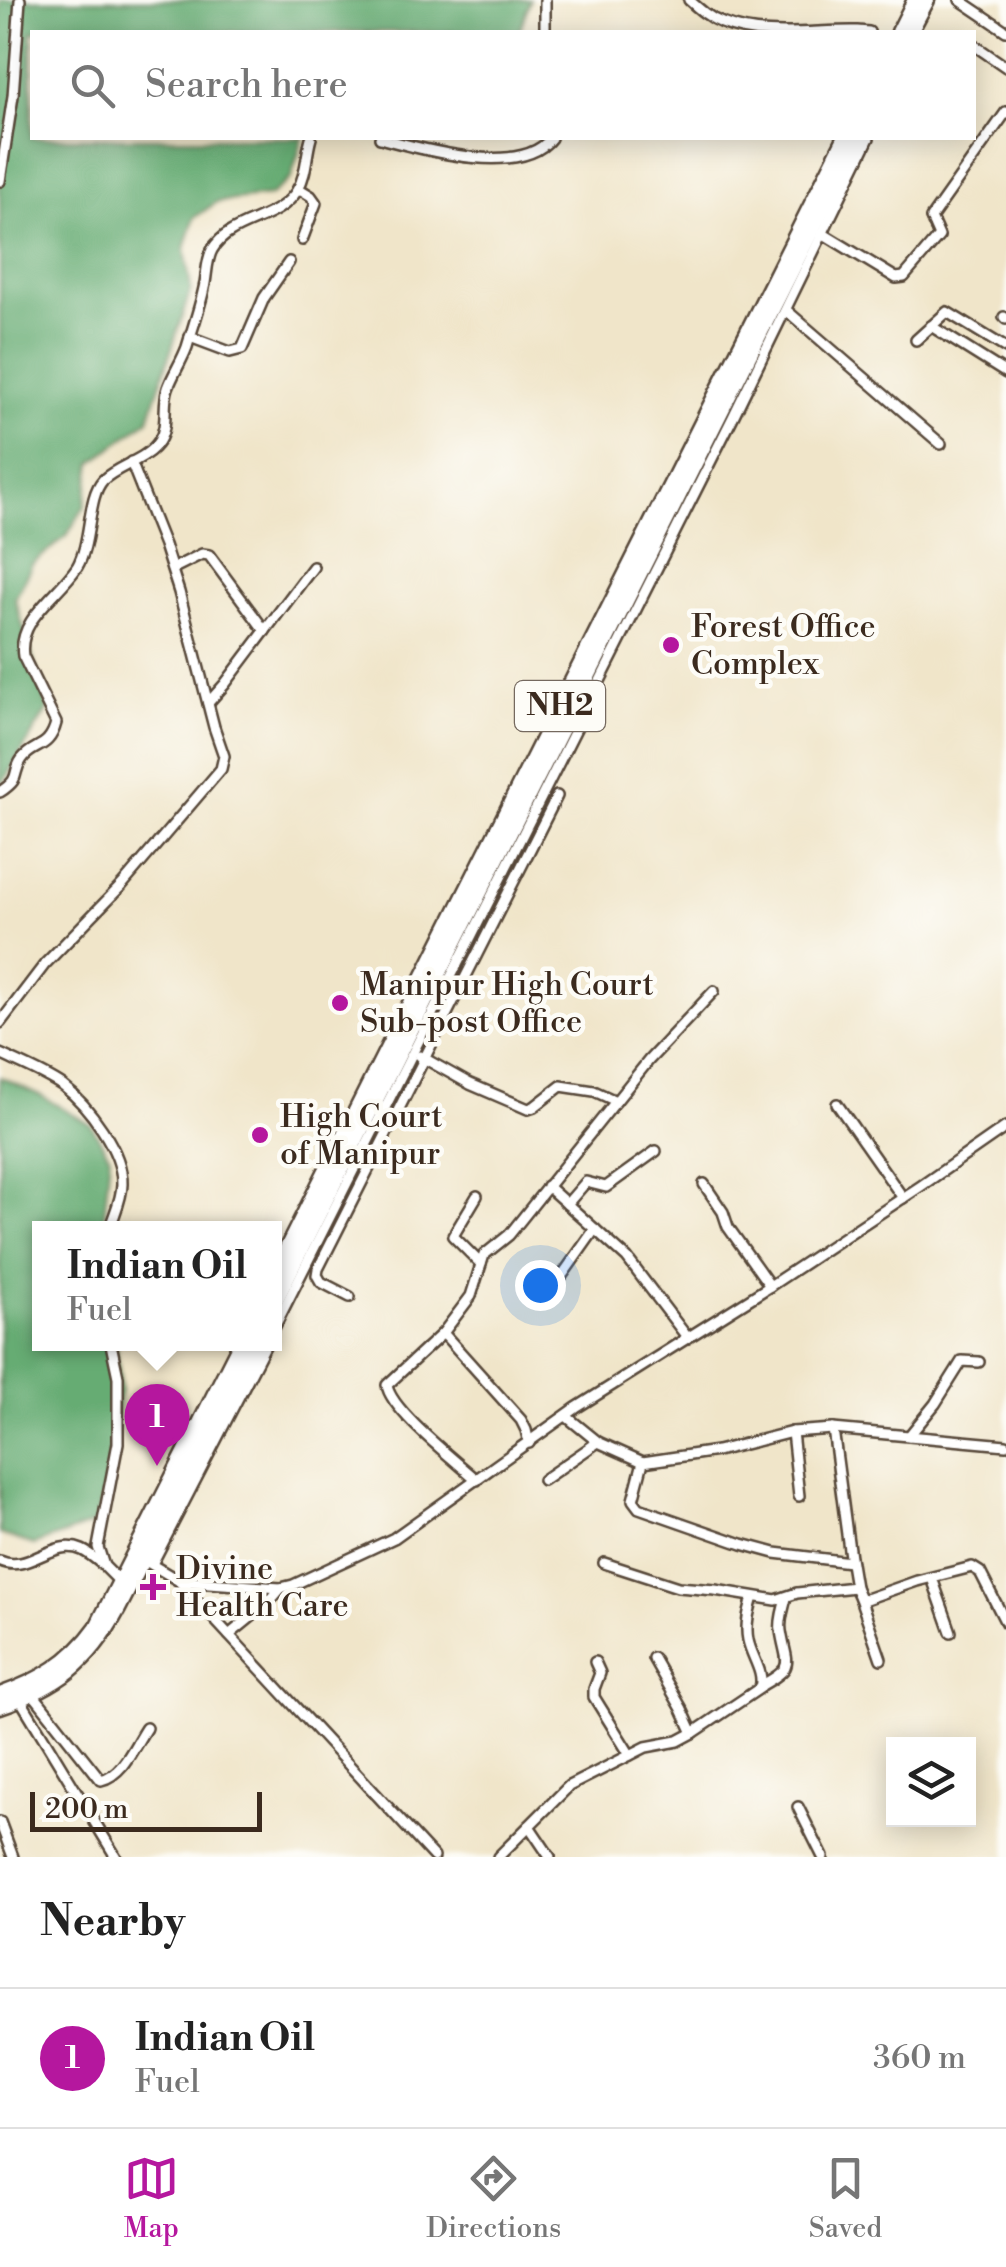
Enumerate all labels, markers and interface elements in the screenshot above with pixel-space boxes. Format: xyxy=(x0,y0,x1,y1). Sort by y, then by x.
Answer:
search box xyxy=(30,30,976,140)
icon: search xyxy=(65,58,120,113)
text: Search here xyxy=(145,62,348,109)
place label: Forest Office Complex xyxy=(691,607,876,684)
marker: Forest Office Complex xyxy=(660,634,682,656)
road number: NH2 xyxy=(515,681,605,731)
place label: Manipur High Court Sub-post Office xyxy=(360,965,654,1042)
marker: Manipur High Court Sub-post Office xyxy=(329,992,351,1014)
place label: High Court of Manipur xyxy=(280,1097,443,1174)
marker: High Court of Manipur xyxy=(249,1124,271,1146)
popup xyxy=(32,1221,282,1351)
text: Indian Oil xyxy=(67,1243,247,1290)
your location xyxy=(515,1260,566,1311)
text: Fuel xyxy=(67,1290,132,1330)
pin: 1 xyxy=(124,1384,190,1466)
place label: Divine Health Care xyxy=(176,1549,349,1626)
marker: Divine Health Care xyxy=(140,1574,166,1600)
map controls xyxy=(886,1737,976,1827)
button: layers xyxy=(886,1737,976,1827)
scale bar xyxy=(30,1787,262,1832)
text: 200 m xyxy=(45,1792,128,1827)
text: Nearby xyxy=(40,1896,185,1949)
text: Indian Oil xyxy=(135,2015,315,2062)
text: 1 xyxy=(65,2038,80,2078)
text: 360 m xyxy=(873,2038,966,2078)
text: Fuel xyxy=(135,2062,200,2102)
tab: Map xyxy=(124,2151,179,2246)
tab: Directions xyxy=(426,2151,561,2246)
tab: Saved xyxy=(809,2151,882,2246)

